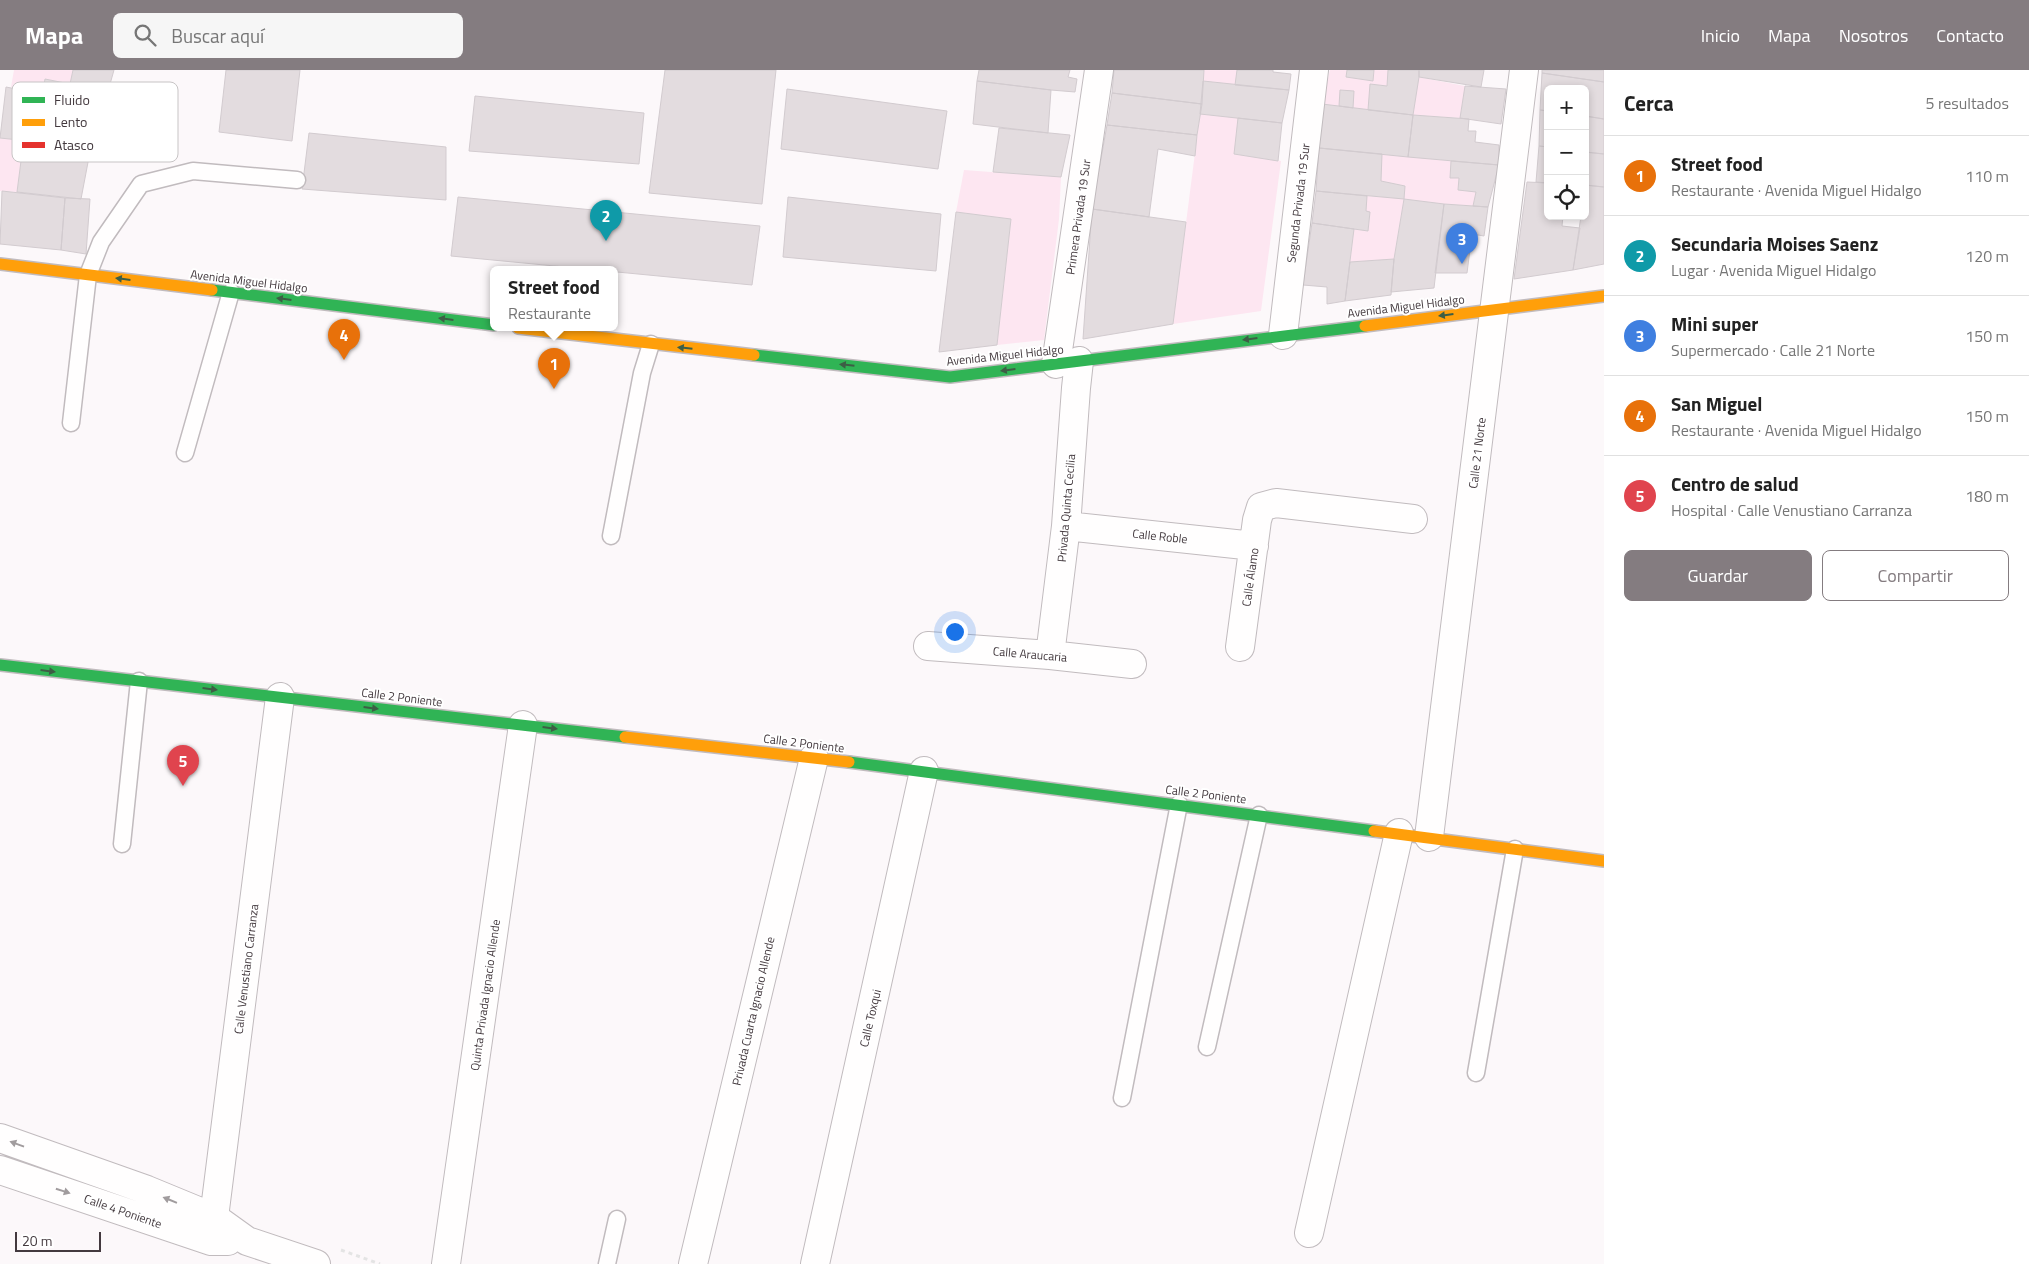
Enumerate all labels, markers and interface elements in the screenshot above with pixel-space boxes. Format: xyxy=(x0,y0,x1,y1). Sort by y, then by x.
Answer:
search box xyxy=(113,13,463,58)
text: Mapa xyxy=(25,17,83,53)
icon: search xyxy=(131,21,159,49)
text: Buscar aquí xyxy=(171,21,264,50)
text: Inicio xyxy=(1701,22,1740,49)
text: Mapa xyxy=(1768,22,1811,49)
text: Nosotros xyxy=(1839,22,1908,49)
text: Contacto xyxy=(1936,22,2004,49)
legend xyxy=(12,82,178,162)
map controls xyxy=(1544,85,1589,220)
button: + xyxy=(1544,85,1589,130)
text: Cerca xyxy=(1624,87,1674,119)
text: Fluido xyxy=(54,89,90,110)
text: 5 resultados xyxy=(1925,91,2009,115)
text: Lento xyxy=(54,111,88,132)
button: − xyxy=(1544,130,1589,175)
text: Atasco xyxy=(54,134,94,155)
street label: Segunda Privada 19 Sur xyxy=(1281,142,1315,264)
text: Street food xyxy=(1671,149,1763,178)
street label: Primera Privada 19 Sur xyxy=(1060,158,1096,276)
text: 1 xyxy=(1636,164,1644,188)
text: 110 m xyxy=(1965,164,2009,188)
button: locate xyxy=(1544,175,1589,220)
text: Restaurante · Avenida Miguel Hidalgo xyxy=(1671,178,1922,202)
pin: 2 xyxy=(590,200,622,241)
pin: 3 xyxy=(1446,223,1478,264)
text: Secundaria Moises Saenz xyxy=(1671,229,1878,258)
text: 2 xyxy=(1636,244,1644,268)
text: 120 m xyxy=(1965,244,2009,268)
text: Lugar · Avenida Miguel Hidalgo xyxy=(1671,258,1876,282)
street label: Avenida Miguel Hidalgo xyxy=(189,264,309,298)
popup xyxy=(490,266,618,331)
text: Street food xyxy=(508,272,600,301)
one-way arrow xyxy=(115,275,131,283)
street label: Avenida Miguel Hidalgo xyxy=(1346,289,1466,323)
one-way arrow xyxy=(276,295,292,303)
text: Restaurante xyxy=(508,301,591,325)
text: Mini super xyxy=(1671,309,1758,338)
one-way arrow xyxy=(1437,311,1453,319)
one-way arrow xyxy=(437,315,453,323)
pin: 4 xyxy=(328,319,360,360)
text: 3 xyxy=(1636,324,1644,348)
text: 150 m xyxy=(1965,324,2009,348)
one-way arrow xyxy=(1241,336,1257,344)
text: Supermercado · Calle 21 Norte xyxy=(1671,338,1875,362)
street label: Avenida Miguel Hidalgo xyxy=(945,339,1065,371)
one-way arrow xyxy=(677,344,693,352)
pin: 1 xyxy=(538,348,570,389)
one-way arrow xyxy=(838,361,854,369)
one-way arrow xyxy=(1000,366,1016,374)
text: San Miguel xyxy=(1671,389,1762,418)
text: 4 xyxy=(1636,404,1644,428)
text: 150 m xyxy=(1965,404,2009,428)
street label: Calle 21 Norte xyxy=(1463,416,1491,490)
text: Restaurante · Avenida Miguel Hidalgo xyxy=(1671,418,1922,442)
street label: Privada Quinta Cecilia xyxy=(1052,453,1080,563)
text: Centro de salud xyxy=(1671,469,1799,498)
text: 5 xyxy=(1636,484,1644,508)
text: 180 m xyxy=(1965,484,2009,508)
text: Hospital · Calle Venustiano Carranza xyxy=(1671,498,1912,522)
street label: Calle Roble xyxy=(1131,524,1189,548)
street label: Calle Álamo xyxy=(1236,546,1264,608)
button: Guardar xyxy=(1624,550,1812,601)
button: Compartir xyxy=(1822,550,2009,601)
your location xyxy=(942,619,968,645)
street label: Calle Araucaria xyxy=(992,641,1068,667)
one-way arrow xyxy=(41,667,57,675)
street label: Calle 2 Poniente xyxy=(360,683,444,711)
one-way arrow xyxy=(202,685,218,693)
one-way arrow xyxy=(364,704,380,712)
one-way arrow xyxy=(542,724,558,732)
street label: Calle 2 Poniente xyxy=(762,729,846,757)
pin: 5 xyxy=(167,745,199,786)
street label: Calle 2 Poniente xyxy=(1164,780,1248,808)
street label: Calle Venustiano Carranza xyxy=(229,903,263,1035)
street label: Quinta Privada Ignacio Allende xyxy=(465,918,505,1072)
street label: Privada Cuarta Ignacio Allende xyxy=(727,935,779,1087)
street label: Calle Toxqui xyxy=(854,987,886,1049)
one-way arrow xyxy=(9,1140,24,1148)
one-way arrow xyxy=(56,1187,71,1195)
street label: Calle 4 Poniente xyxy=(81,1189,165,1233)
one-way arrow xyxy=(163,1195,177,1203)
scale bar xyxy=(15,1229,101,1252)
text: 20 m xyxy=(22,1230,52,1251)

